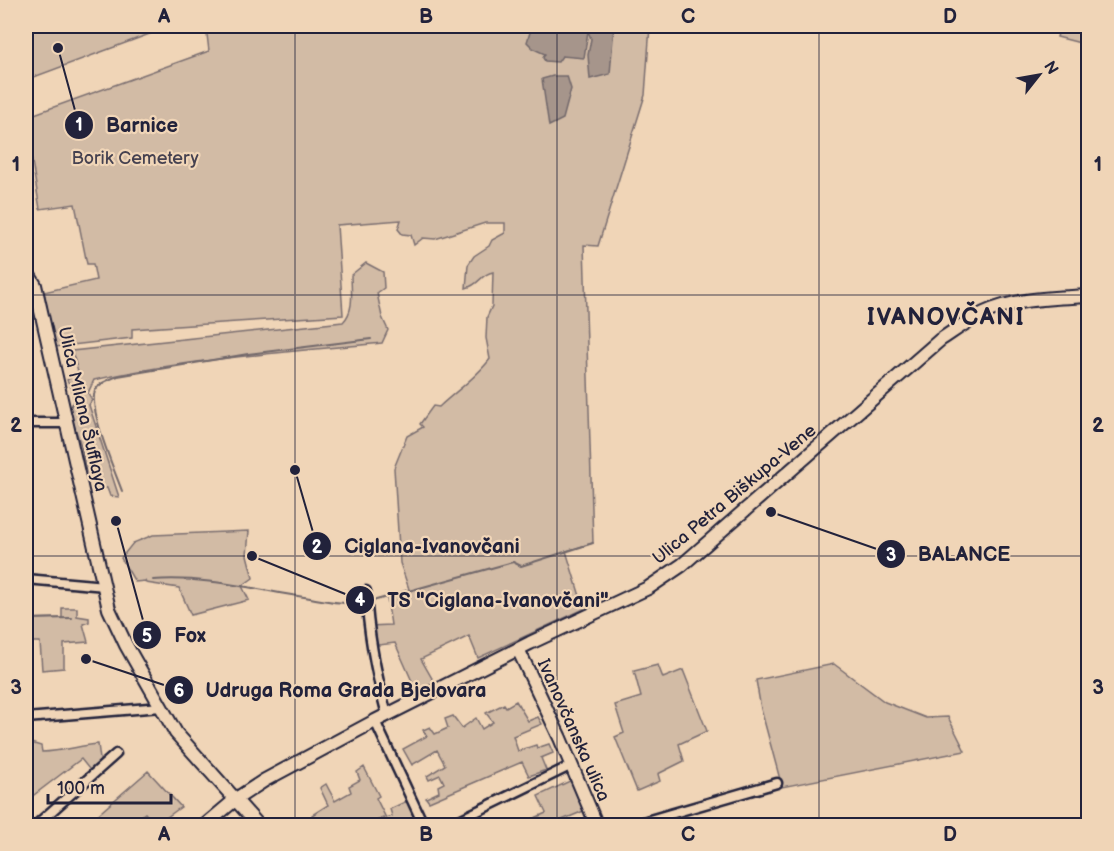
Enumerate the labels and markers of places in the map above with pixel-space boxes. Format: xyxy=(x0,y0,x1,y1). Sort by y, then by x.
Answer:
callout: Barnice xyxy=(64,106,190,144)
callout: Ciglana-Ivanovčani xyxy=(302,527,532,565)
callout: BALANCE xyxy=(876,535,1022,573)
callout: TS "Ciglana-Ivanovčani" xyxy=(345,581,621,619)
callout: Fox xyxy=(132,616,218,654)
callout: Udruga Roma Grada Bjelovara xyxy=(164,671,499,709)

